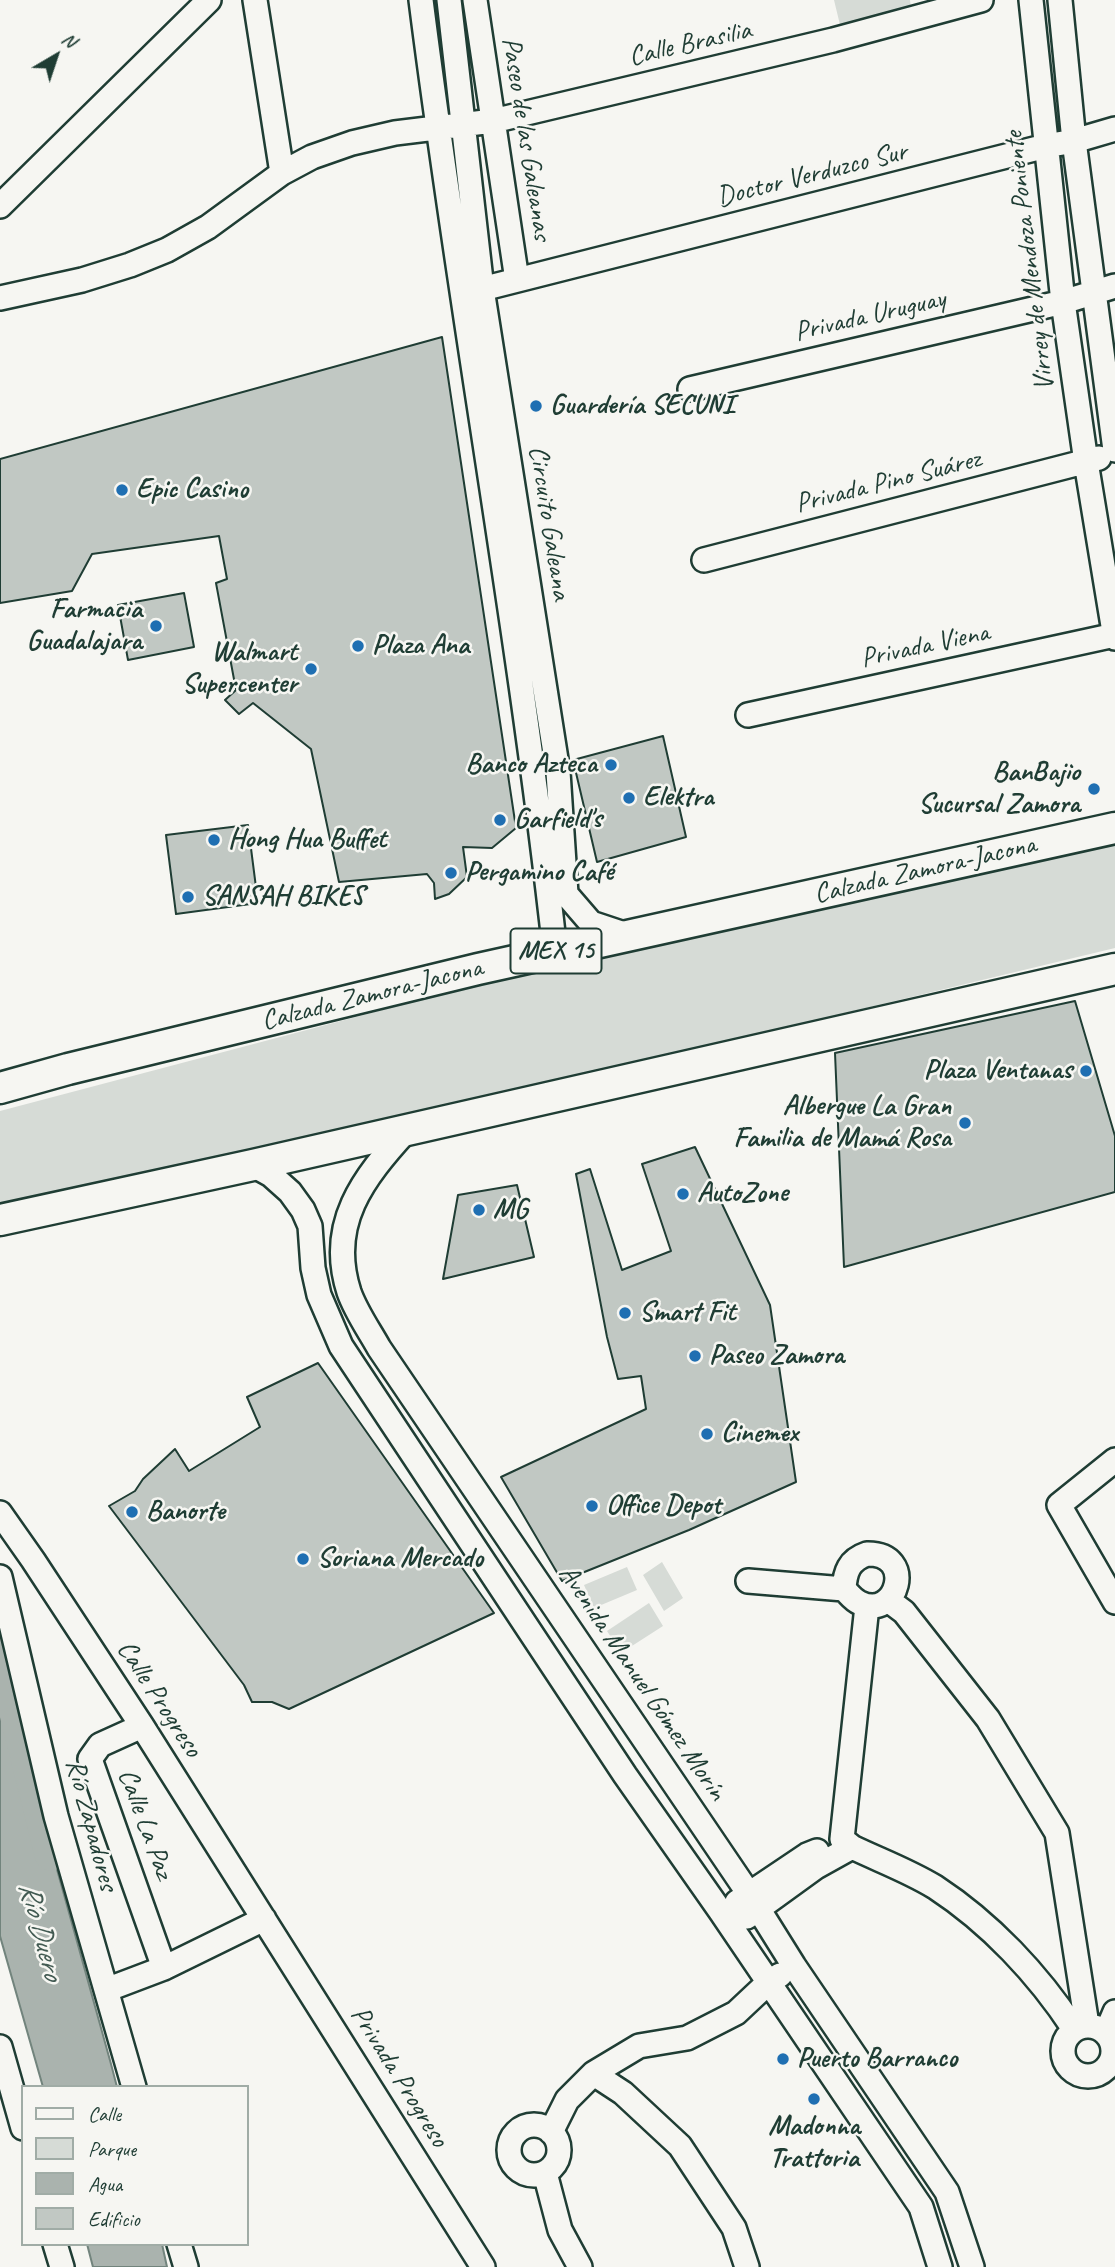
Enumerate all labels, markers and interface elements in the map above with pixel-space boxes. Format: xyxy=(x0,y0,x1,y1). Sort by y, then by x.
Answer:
street label: Calle Brasilia xyxy=(626,14,754,74)
north arrow xyxy=(21,21,91,91)
text: N xyxy=(57,27,81,53)
street label: Paseo de las Galeanas xyxy=(493,35,559,243)
street label: Virrey de Mendoza Poniente xyxy=(997,129,1063,393)
street label: Doctor Verduzco Sur xyxy=(714,135,910,215)
street label: Privada Uruguay xyxy=(791,282,949,350)
place label: Guardería SECUNI xyxy=(550,389,734,423)
marker: Guardería SECUNI xyxy=(528,398,544,414)
street label: Circuito Galeana xyxy=(520,443,578,603)
street label: Privada Pino Suárez xyxy=(792,443,984,521)
place label: Epic Casino xyxy=(136,473,248,507)
marker: Epic Casino xyxy=(114,482,130,498)
place label: Farmacia Guadalajara xyxy=(27,593,142,659)
street label: Privada Viena xyxy=(858,616,992,676)
marker: Farmacia Guadalajara xyxy=(148,618,164,634)
place label: Plaza Ana xyxy=(372,629,469,663)
place label: Walmart Supercenter xyxy=(182,636,297,702)
marker: Plaza Ana xyxy=(350,638,366,654)
marker: Walmart Supercenter xyxy=(303,661,319,677)
place label: Banco Azteca xyxy=(466,748,597,782)
place label: BanBajio Sucursal Zamora xyxy=(918,756,1080,822)
marker: Banco Azteca xyxy=(603,757,619,773)
place label: Elektra xyxy=(643,781,714,815)
marker: BanBajio Sucursal Zamora xyxy=(1086,781,1102,797)
marker: Elektra xyxy=(621,790,637,806)
place label: Garfield's xyxy=(514,803,602,837)
marker: Garfield's xyxy=(492,812,508,828)
place label: Hong Hua Buffet xyxy=(228,823,386,857)
street label: Calzada Zamora-Jacona xyxy=(811,828,1039,912)
marker: Hong Hua Buffet xyxy=(206,832,222,848)
place label: Pergamino Café xyxy=(465,856,613,890)
marker: Pergamino Café xyxy=(443,865,459,881)
place label: SANSAH BIKES xyxy=(202,880,364,914)
marker: SANSAH BIKES xyxy=(180,889,196,905)
road number: MEX 15 xyxy=(510,928,602,974)
street label: Calzada Zamora-Jacona xyxy=(258,951,486,1039)
place label: Plaza Ventanas xyxy=(924,1054,1072,1088)
marker: Plaza Ventanas xyxy=(1078,1063,1094,1079)
place label: Albergue La Gran Familia de Mamá Rosa xyxy=(734,1090,951,1156)
marker: Albergue La Gran Familia de Mamá Rosa xyxy=(957,1115,973,1131)
place label: AutoZone xyxy=(697,1177,788,1211)
marker: AutoZone xyxy=(675,1186,691,1202)
place label: MG xyxy=(493,1193,528,1227)
marker: MG xyxy=(471,1202,487,1218)
place label: Smart Fit xyxy=(639,1296,735,1330)
marker: Smart Fit xyxy=(617,1305,633,1321)
place label: Paseo Zamora xyxy=(709,1339,844,1373)
marker: Paseo Zamora xyxy=(687,1348,703,1364)
place label: Cinemex xyxy=(721,1417,798,1451)
marker: Cinemex xyxy=(699,1426,715,1442)
place label: Office Depot xyxy=(606,1489,721,1523)
place label: Banorte xyxy=(146,1495,225,1529)
marker: Office Depot xyxy=(584,1498,600,1514)
marker: Banorte xyxy=(124,1504,140,1520)
place label: Soriana Mercado xyxy=(317,1542,483,1576)
marker: Soriana Mercado xyxy=(295,1551,311,1567)
street label: Avenida Manuel Gómez Morín xyxy=(551,1559,733,1807)
street label: Calle Progreso xyxy=(109,1634,209,1764)
street label: Río Zapadores xyxy=(57,1756,125,1894)
street label: Calle La Paz xyxy=(110,1764,180,1884)
water label: Río Duero xyxy=(10,1878,70,1984)
street label: Privada Progreso xyxy=(342,2000,456,2154)
place label: Puerto Barranco xyxy=(797,2042,957,2076)
marker: Puerto Barranco xyxy=(775,2051,791,2067)
legend xyxy=(21,2085,248,2246)
marker: Madonna Trattoria xyxy=(806,2091,822,2107)
text: Calle xyxy=(88,2101,121,2127)
place label: Madonna Trattoria xyxy=(768,2110,860,2176)
text: Parque xyxy=(88,2136,136,2162)
text: Agua xyxy=(88,2171,122,2197)
text: Edificio xyxy=(88,2206,140,2232)

